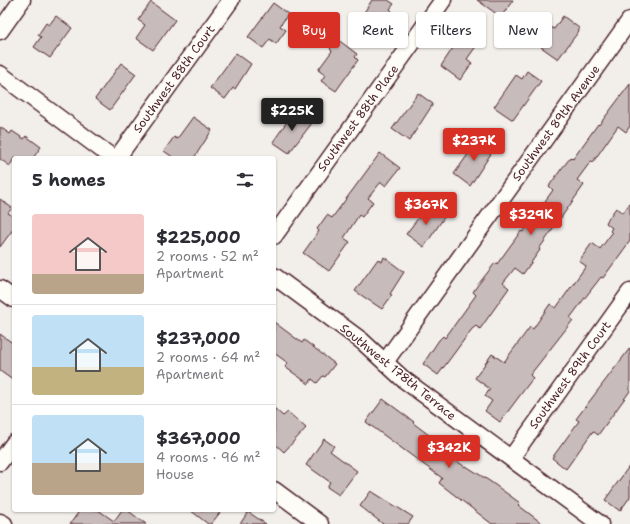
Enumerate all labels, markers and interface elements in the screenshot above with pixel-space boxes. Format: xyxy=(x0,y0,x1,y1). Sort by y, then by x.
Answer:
chip: Buy xyxy=(288,12,340,48)
chip: Rent xyxy=(348,12,408,48)
chip: Filters xyxy=(416,12,486,48)
chip: New xyxy=(494,12,552,48)
street label: Southwest 88th Court xyxy=(129,22,219,136)
street label: Southwest 88th Place xyxy=(314,61,402,175)
street label: Southwest 89th Avenue xyxy=(508,62,604,184)
pin: $225K xyxy=(264,98,320,132)
text: $225K xyxy=(270,102,314,119)
pin: $237K xyxy=(446,128,502,162)
text: $237K xyxy=(452,132,496,149)
text: 5 homes xyxy=(32,169,105,191)
icon: filters xyxy=(234,169,256,191)
pin: $367K xyxy=(398,192,454,226)
text: $367K xyxy=(404,196,448,213)
pin: $329K xyxy=(503,202,559,236)
text: $329K xyxy=(509,206,553,223)
text: $225,000 xyxy=(156,226,241,248)
icon: home xyxy=(64,230,112,278)
text: 2 rooms · 52 m² xyxy=(156,248,259,265)
text: Apartment xyxy=(156,265,224,282)
street label: Southwest 89th Court xyxy=(526,318,614,432)
street label: Southwest 178th Terrace xyxy=(337,320,459,424)
text: $237,000 xyxy=(156,327,241,349)
icon: home xyxy=(64,331,112,379)
text: 2 rooms · 64 m² xyxy=(156,349,260,366)
text: Apartment xyxy=(156,366,224,383)
text: $367,000 xyxy=(156,427,241,449)
icon: home xyxy=(64,431,112,479)
pin: $342K xyxy=(421,435,477,469)
text: $342K xyxy=(427,439,471,456)
text: 4 rooms · 96 m² xyxy=(156,449,260,466)
text: House xyxy=(156,466,194,483)

